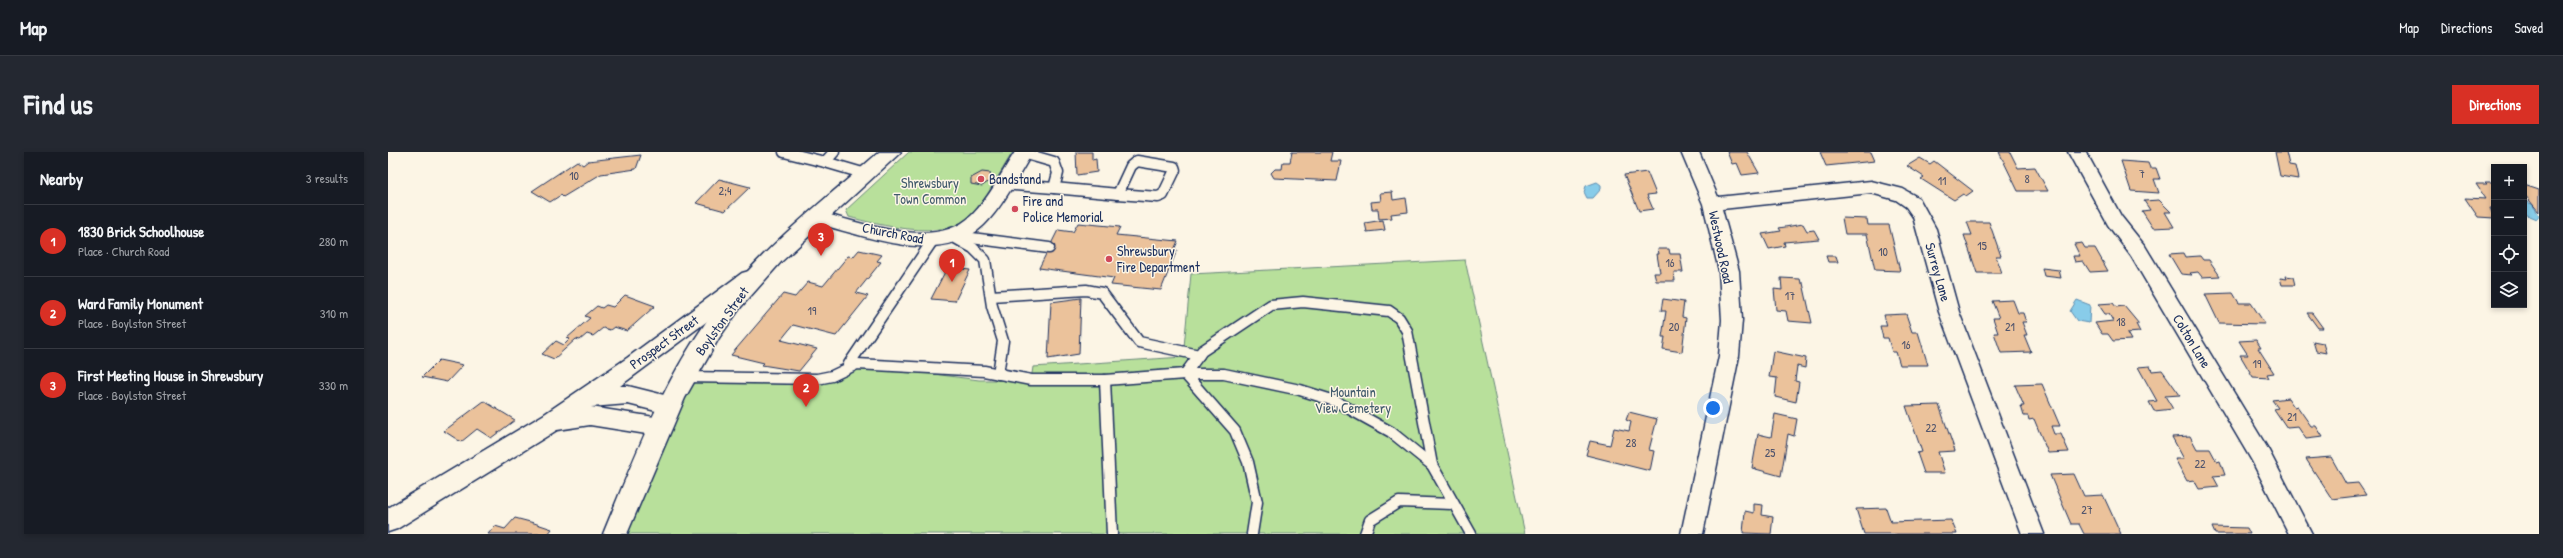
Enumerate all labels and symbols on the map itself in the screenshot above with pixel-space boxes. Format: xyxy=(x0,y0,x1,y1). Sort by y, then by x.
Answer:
house number: 7 xyxy=(2139,165,2145,182)
house number: 10 xyxy=(569,167,579,184)
place label: Bandstand xyxy=(989,169,1041,188)
house number: 8 xyxy=(2024,170,2030,187)
house number: 11 xyxy=(1938,172,1946,189)
park label: Shrewsbury Town Common xyxy=(894,173,966,208)
marker: Bandstand xyxy=(976,174,986,184)
house number: 2;4 xyxy=(719,182,732,199)
place label: Fire and Police Memorial xyxy=(1022,191,1104,226)
marker: Fire and Police Memorial xyxy=(1010,204,1020,214)
street label: Westwood Road xyxy=(1705,209,1739,285)
street label: Church Road xyxy=(861,217,926,248)
pin: 3 xyxy=(808,223,834,256)
house number: 15 xyxy=(1977,237,1987,254)
street label: Surrey Lane xyxy=(1920,240,1956,304)
place label: Shrewsbury Fire Department xyxy=(1116,241,1200,277)
house number: 10 xyxy=(1878,243,1888,260)
pin: 1 xyxy=(939,249,965,282)
marker: Shrewsbury Fire Department xyxy=(1104,254,1114,264)
house number: 16 xyxy=(1665,254,1675,271)
street label: Boylston Street xyxy=(690,282,754,359)
house number: 17 xyxy=(1785,287,1795,304)
house number: 19 xyxy=(808,302,817,319)
street label: Prospect Street xyxy=(625,310,703,374)
street label: Colton Lane xyxy=(2169,310,2216,372)
house number: 18 xyxy=(2116,313,2126,330)
house number: 20 xyxy=(1669,318,1680,335)
house number: 21 xyxy=(2005,318,2015,335)
house number: 16 xyxy=(1901,336,1911,353)
house number: 19 xyxy=(2253,355,2262,372)
pin: 2 xyxy=(793,374,819,407)
park label: Mountain View Cemetery xyxy=(1315,382,1391,418)
your location xyxy=(1703,398,1723,418)
house number: 21 xyxy=(2287,408,2297,425)
house number: 22 xyxy=(1925,419,1937,436)
house number: 28 xyxy=(1626,434,1636,451)
house number: 25 xyxy=(1765,444,1775,461)
house number: 22 xyxy=(2194,455,2206,472)
house number: 27 xyxy=(2081,501,2093,518)

